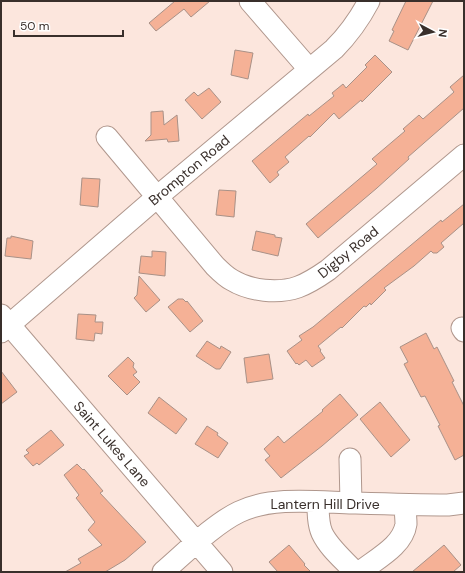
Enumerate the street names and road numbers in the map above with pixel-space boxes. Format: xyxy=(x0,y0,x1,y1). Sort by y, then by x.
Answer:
street label: Brompton Road xyxy=(145,131,233,209)
street label: Digby Road xyxy=(314,222,382,282)
street label: Saint Lukes Lane xyxy=(70,397,154,491)
street label: Lantern Hill Drive xyxy=(270,495,380,513)

